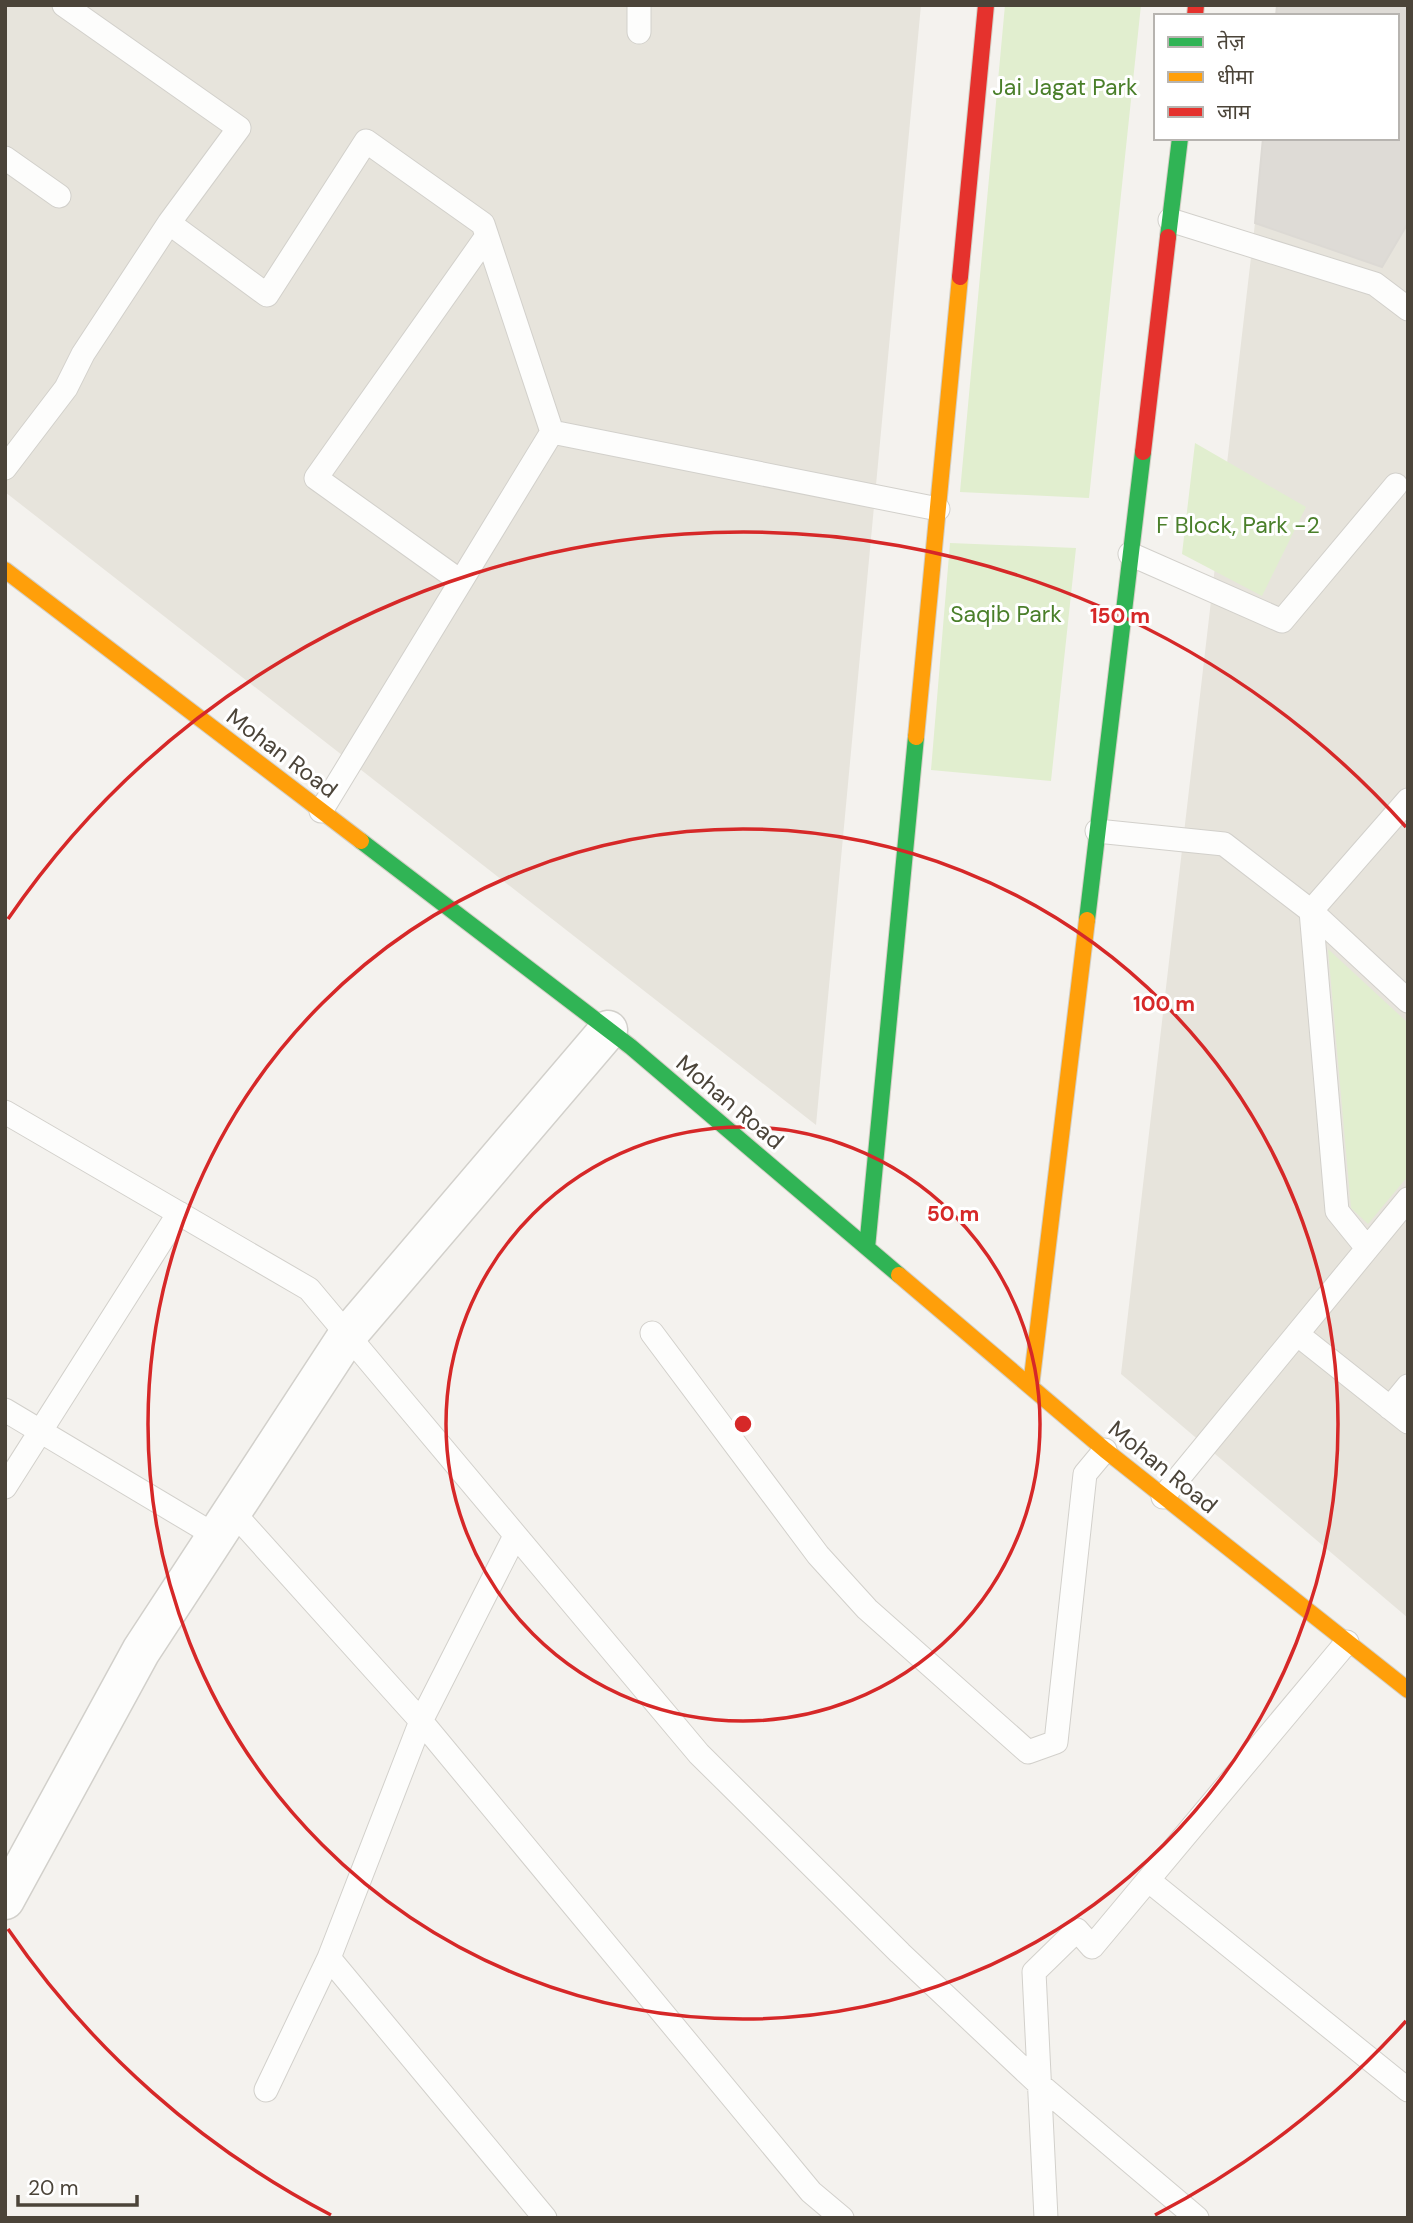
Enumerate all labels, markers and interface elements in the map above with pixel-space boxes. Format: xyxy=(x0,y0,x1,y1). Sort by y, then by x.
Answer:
legend xyxy=(1154,14,1399,140)
text: तेज़ xyxy=(1217,28,1245,56)
text: धीमा xyxy=(1217,63,1254,91)
park label: Jai Jagat Park xyxy=(992,72,1138,102)
text: जाम xyxy=(1217,98,1251,126)
park label: F Block, Park -2 xyxy=(1156,510,1320,540)
park label: Saqib Park xyxy=(950,599,1062,629)
text: 150 m xyxy=(1090,602,1150,630)
street label: Mohan Road xyxy=(220,701,344,805)
text: 100 m xyxy=(1133,990,1195,1018)
street label: Mohan Road xyxy=(670,1048,790,1156)
text: 50 m xyxy=(927,1200,979,1228)
centre of rings xyxy=(731,1412,755,1436)
street label: Mohan Road xyxy=(1102,1414,1224,1520)
scale bar xyxy=(18,2164,136,2208)
text: 20 m xyxy=(28,2174,79,2202)

